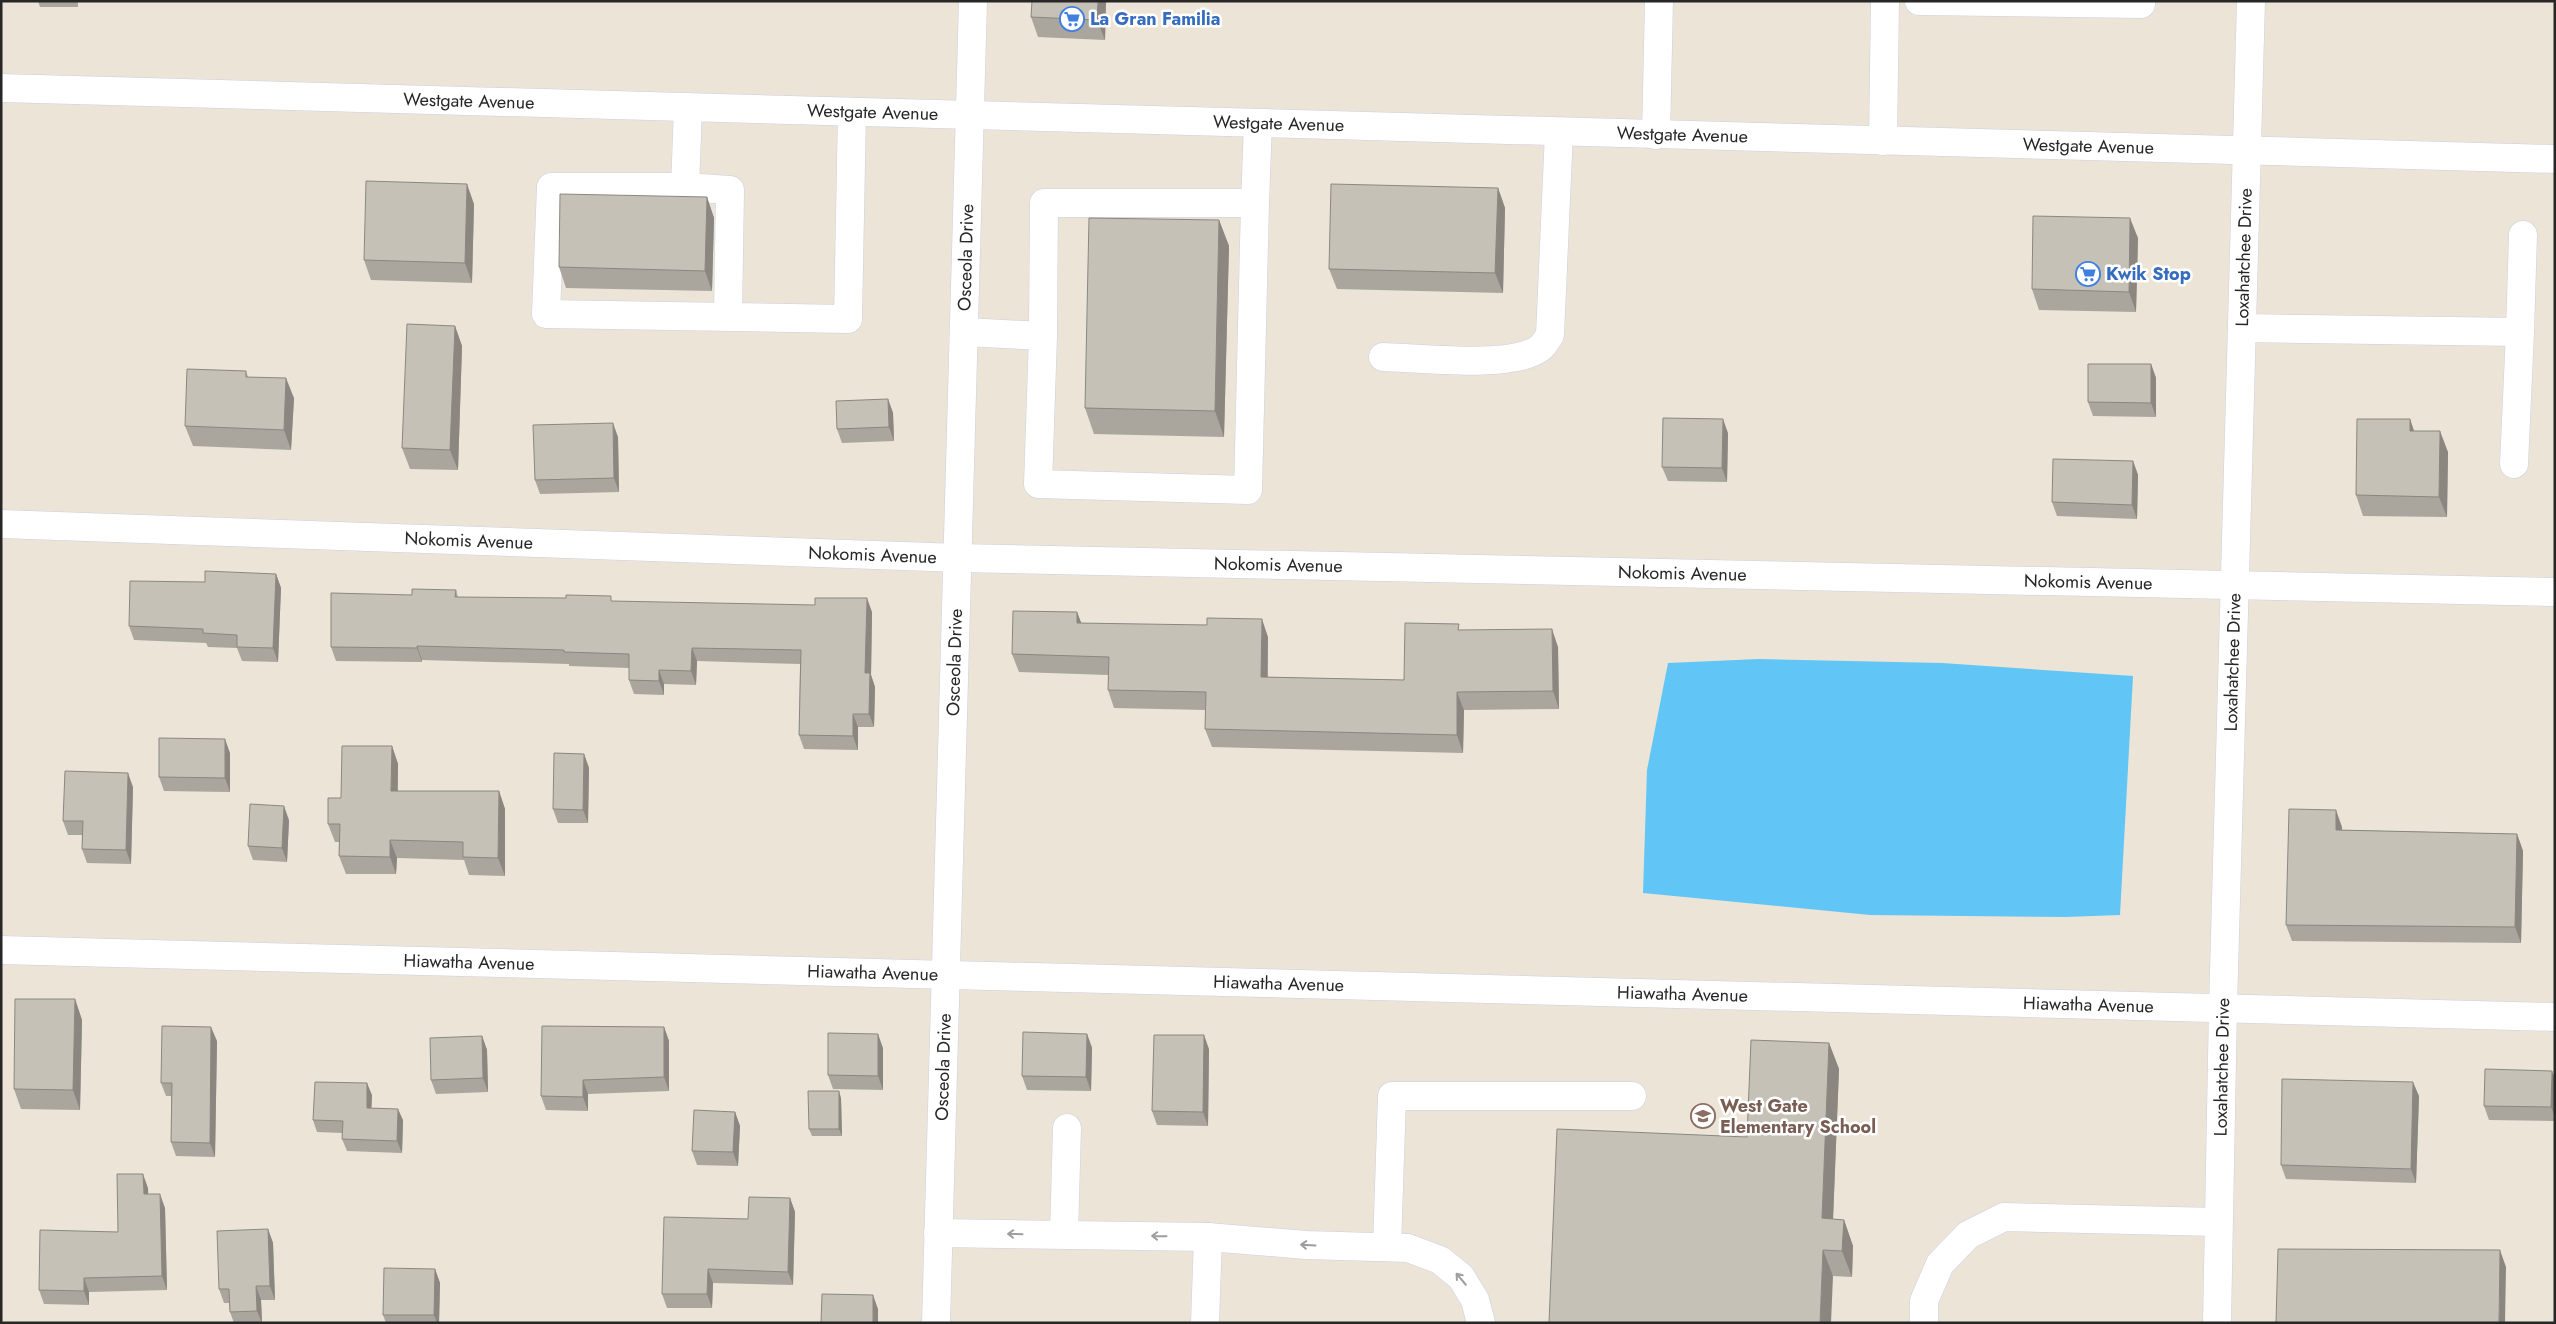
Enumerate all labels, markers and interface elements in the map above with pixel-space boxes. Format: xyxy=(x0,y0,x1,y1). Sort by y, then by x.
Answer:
supermarket icon: La Gran Familia xyxy=(1059,6,1085,32)
place label: La Gran Familia xyxy=(1090,6,1220,32)
street label: Westgate Avenue xyxy=(403,86,535,116)
street label: Westgate Avenue xyxy=(807,97,939,127)
street label: Westgate Avenue xyxy=(1213,109,1345,138)
street label: Westgate Avenue xyxy=(1616,120,1748,150)
street label: Westgate Avenue xyxy=(2022,131,2154,161)
street label: Loxahatchee Drive xyxy=(2229,188,2259,327)
street label: Osceola Drive xyxy=(951,203,980,312)
supermarket icon: Kwik Stop xyxy=(2075,261,2101,287)
place label: Kwik Stop xyxy=(2106,261,2191,287)
street label: Nokomis Avenue xyxy=(404,525,534,556)
street label: Nokomis Avenue xyxy=(808,540,937,570)
street label: Nokomis Avenue xyxy=(1214,550,1343,579)
street label: Nokomis Avenue xyxy=(1618,559,1747,588)
street label: Nokomis Avenue xyxy=(2023,568,2153,596)
street label: Loxahatchee Drive xyxy=(2218,593,2248,732)
street label: Osceola Drive xyxy=(940,608,969,716)
street label: Hiawatha Avenue xyxy=(403,948,535,977)
street label: Hiawatha Avenue xyxy=(807,958,939,988)
street label: Hiawatha Avenue xyxy=(1213,969,1344,998)
street label: Hiawatha Avenue xyxy=(1617,979,1748,1009)
street label: Hiawatha Avenue xyxy=(2022,990,2154,1019)
street label: Loxahatchee Drive xyxy=(2208,997,2236,1137)
street label: Osceola Drive xyxy=(929,1013,958,1121)
place label: West Gate Elementary School xyxy=(1720,1093,1876,1140)
school or university icon: West Gate Elementary School xyxy=(1690,1103,1716,1129)
one-way arrow xyxy=(1007,1229,1024,1239)
one-way arrow xyxy=(1151,1231,1168,1241)
one-way arrow xyxy=(1301,1240,1317,1249)
one-way arrow xyxy=(1455,1273,1466,1286)

